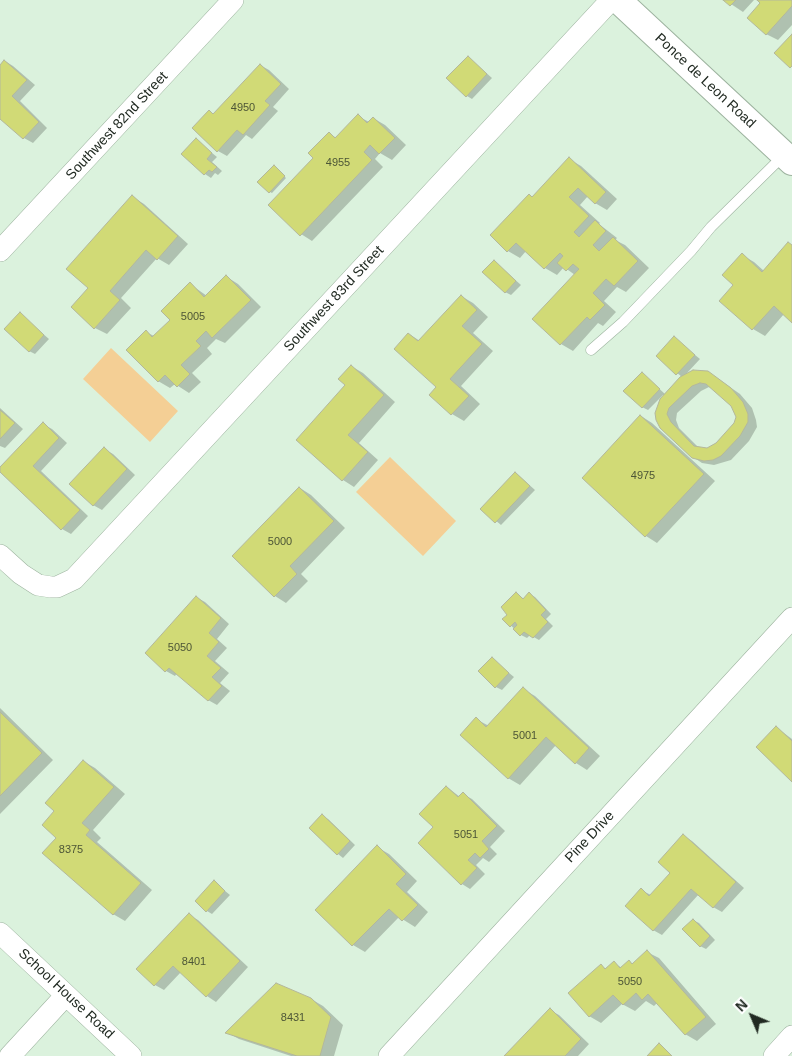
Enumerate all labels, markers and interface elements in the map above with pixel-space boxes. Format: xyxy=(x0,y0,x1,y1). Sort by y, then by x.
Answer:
street label: Ponce de Leon Road xyxy=(651,30,759,132)
street label: Southwest 82nd Street xyxy=(63,68,171,184)
house number: 4950 xyxy=(231,101,255,115)
house number: 4955 xyxy=(326,156,350,170)
street label: Southwest 83rd Street xyxy=(281,243,387,355)
house number: 5005 xyxy=(181,310,205,324)
house number: 4975 xyxy=(631,469,655,483)
house number: 5000 xyxy=(268,535,292,549)
house number: 5050 xyxy=(168,641,192,655)
house number: 5001 xyxy=(513,729,537,743)
street label: Pine Drive xyxy=(562,808,618,866)
house number: 5051 xyxy=(454,828,478,842)
house number: 8375 xyxy=(59,843,83,857)
street label: School House Road xyxy=(15,945,117,1043)
house number: 8401 xyxy=(182,955,206,969)
house number: 5050 xyxy=(618,975,642,989)
north arrow xyxy=(727,991,777,1041)
text: N xyxy=(732,996,751,1015)
house number: 8431 xyxy=(281,1011,305,1025)

